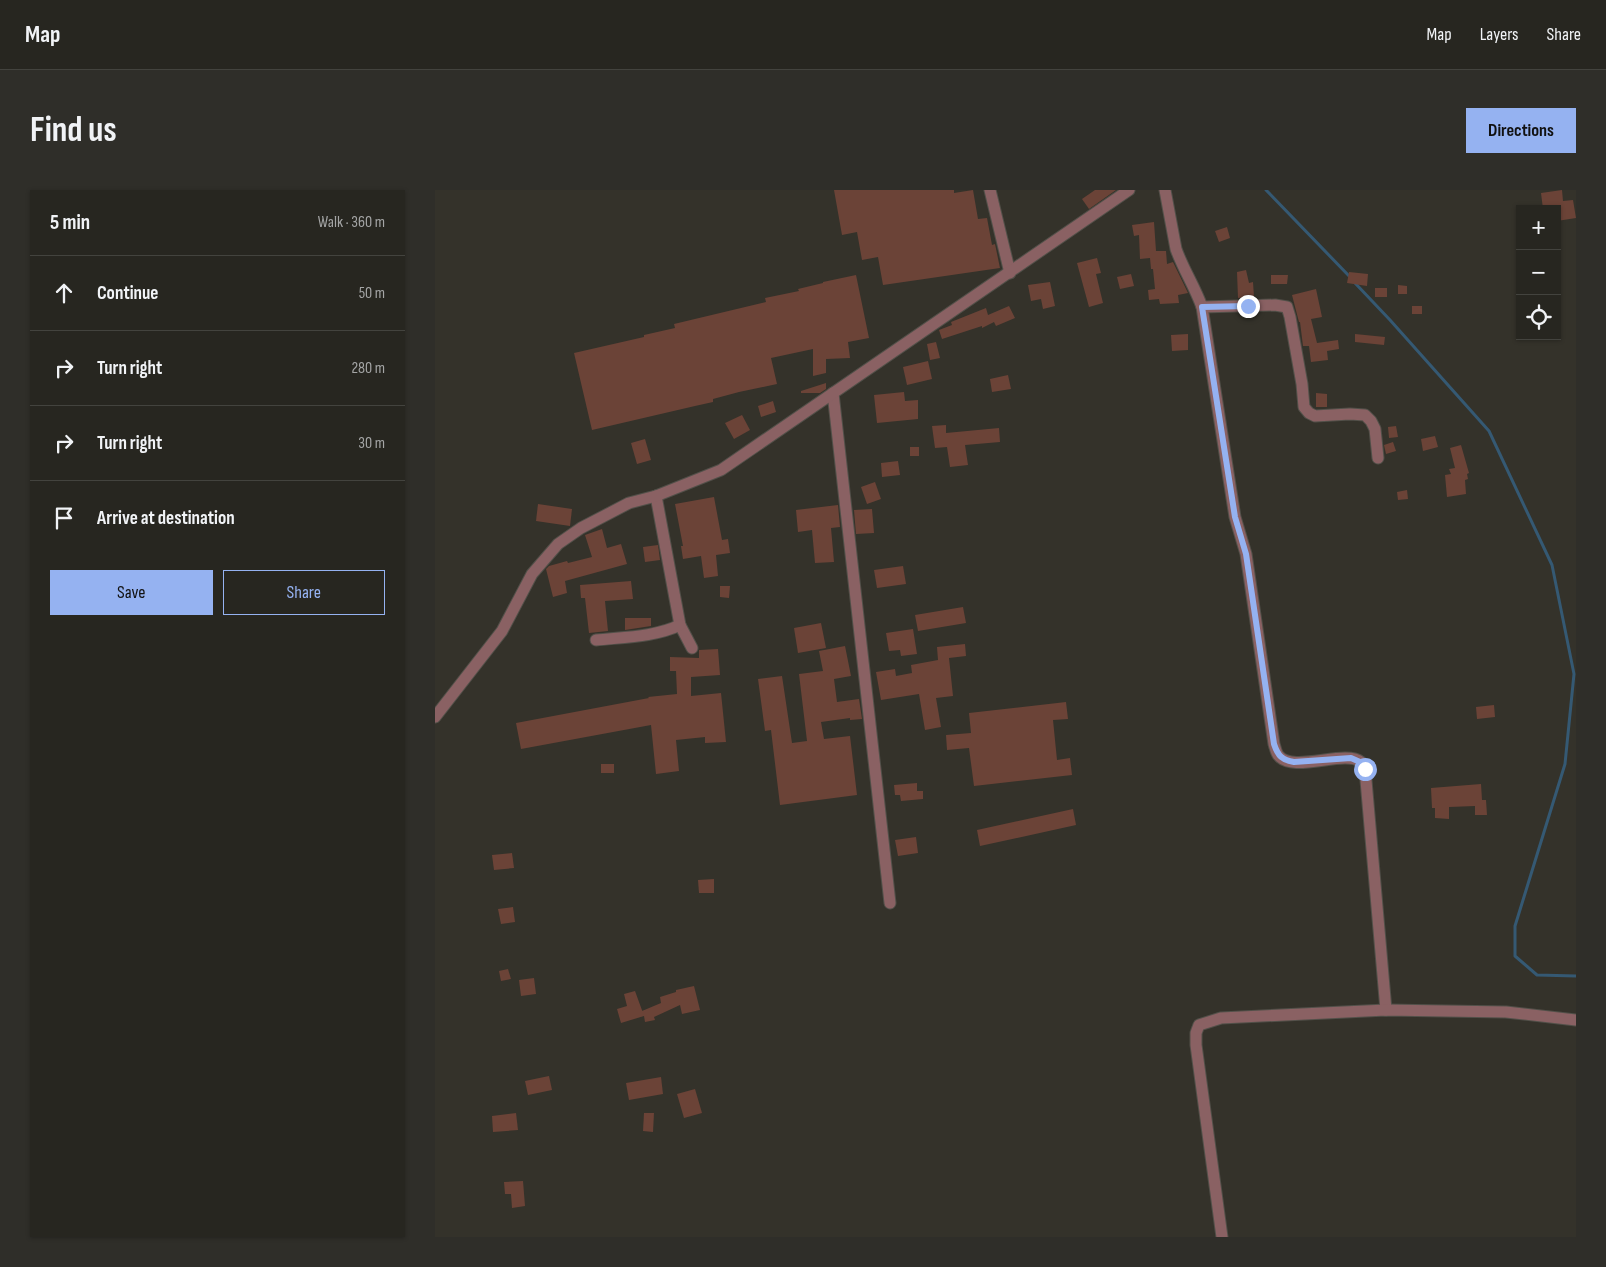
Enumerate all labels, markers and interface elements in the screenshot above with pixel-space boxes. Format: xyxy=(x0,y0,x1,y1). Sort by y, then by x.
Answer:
text: Map xyxy=(25,20,60,49)
text: Map xyxy=(1427,24,1452,45)
text: Layers xyxy=(1480,24,1519,45)
text: Share xyxy=(1547,24,1581,45)
button: Directions xyxy=(1466,108,1576,153)
text: Find us xyxy=(30,109,117,152)
map controls xyxy=(1516,205,1561,340)
button: + xyxy=(1516,205,1561,250)
text: 5 min xyxy=(50,210,90,235)
text: Walk · 360 m xyxy=(318,213,385,232)
button: − xyxy=(1516,250,1561,295)
icon: ahead xyxy=(50,279,78,307)
text: Continue xyxy=(97,282,158,305)
text: 50 m xyxy=(359,284,385,303)
route end xyxy=(1237,295,1260,318)
button: locate xyxy=(1516,295,1561,340)
icon: right xyxy=(50,354,78,382)
text: Turn right xyxy=(97,357,162,380)
text: 280 m xyxy=(351,359,385,378)
icon: right xyxy=(50,429,78,457)
text: Turn right xyxy=(97,432,162,455)
text: 30 m xyxy=(358,434,385,453)
icon: arrive xyxy=(50,504,78,532)
text: Arrive at destination xyxy=(97,507,235,530)
button: Save xyxy=(50,570,213,615)
button: Share xyxy=(223,570,385,615)
route start xyxy=(1354,758,1377,781)

